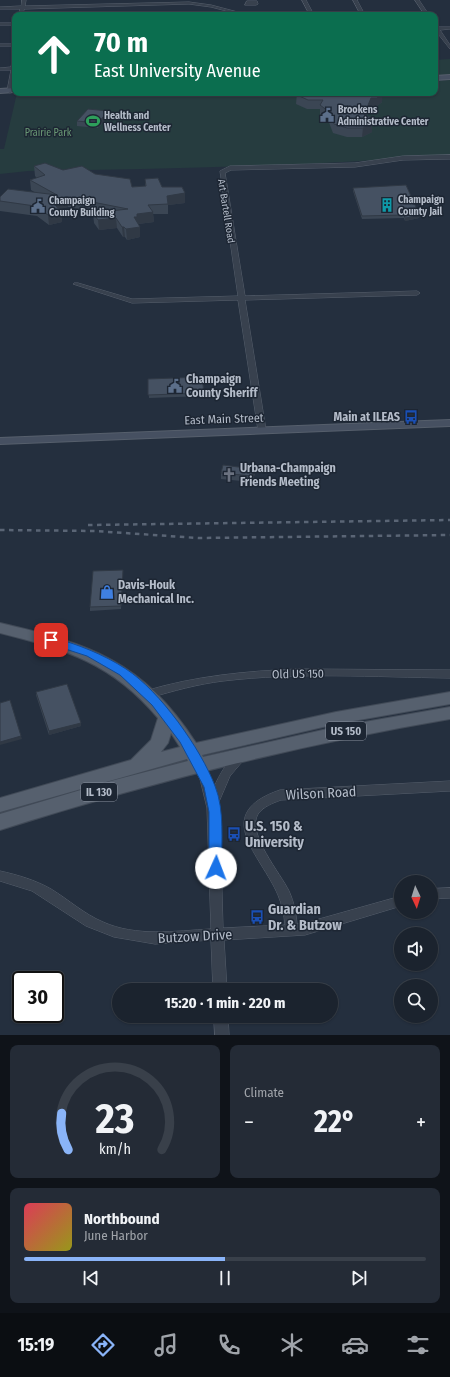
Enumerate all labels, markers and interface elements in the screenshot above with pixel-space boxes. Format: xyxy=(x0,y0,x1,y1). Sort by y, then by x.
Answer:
text: 70 m xyxy=(94,26,148,59)
icon: ahead xyxy=(28,28,80,80)
text: East University Avenue xyxy=(94,60,261,82)
place label: Brookens Administrative Center xyxy=(337,104,429,128)
public building icon: Brookens Administrative Center xyxy=(319,107,335,123)
place label: Health and Wellness Center xyxy=(104,110,171,134)
sports icon: Health and Wellness Center xyxy=(85,113,101,129)
park label: Prairie Park xyxy=(25,127,72,139)
street label: Art Bartell Road xyxy=(215,178,237,244)
place label: Champaign County Jail xyxy=(398,194,444,218)
place label: Champaign County Building xyxy=(49,195,114,219)
building icon: Champaign County Jail xyxy=(379,197,395,213)
public building icon: Champaign County Building xyxy=(30,198,46,214)
place label: Champaign County Sheriff xyxy=(186,372,258,400)
public building icon: Champaign County Sheriff xyxy=(167,378,183,394)
bus stop icon: Main at ILEAS xyxy=(403,409,419,425)
place label: Main at ILEAS xyxy=(334,410,400,424)
street label: East Main Street xyxy=(184,411,264,427)
place label: Urbana-Champaign Friends Meeting xyxy=(240,461,336,489)
church icon: Urbana-Champaign Friends Meeting xyxy=(221,467,237,483)
place label: Davis-Houk Mechanical Inc. xyxy=(118,578,194,606)
shop icon: Davis-Houk Mechanical Inc. xyxy=(99,584,115,600)
pin xyxy=(34,623,68,657)
icon: arrive xyxy=(40,629,62,651)
street label: Old US 150 xyxy=(272,667,324,681)
road number: US 150 xyxy=(326,722,366,740)
road number: IL 130 xyxy=(81,783,117,801)
street label: Wilson Road xyxy=(285,783,357,804)
place label: U.S. 150 & University xyxy=(245,818,304,851)
bus stop icon: U.S. 150 & University xyxy=(226,826,242,842)
position arrow xyxy=(195,847,237,889)
north arrow xyxy=(394,875,438,919)
map controls xyxy=(394,875,438,1023)
place label: Guardian Dr. & Butzow xyxy=(268,901,342,934)
bus stop icon: Guardian Dr. & Butzow xyxy=(249,909,265,925)
street label: Butzow Drive xyxy=(157,926,233,947)
button: sound xyxy=(394,927,438,971)
speed limit sign: 30 xyxy=(12,971,64,1023)
button: search xyxy=(394,979,438,1023)
text: 15:20 · 1 min · 220 m xyxy=(165,994,285,1012)
text: Climate xyxy=(244,1085,284,1100)
text: 23 xyxy=(95,1093,134,1143)
text: 22° xyxy=(314,1104,356,1140)
text: − xyxy=(244,1109,254,1136)
text: + xyxy=(416,1109,426,1136)
text: km/h xyxy=(99,1140,131,1157)
text: Northbound xyxy=(84,1210,160,1228)
text: June Harbor xyxy=(84,1228,148,1243)
icon: previous xyxy=(80,1267,102,1289)
icon: pause xyxy=(214,1267,236,1289)
icon: next xyxy=(348,1267,370,1289)
icon: directions xyxy=(89,1331,117,1359)
icon: music xyxy=(152,1331,180,1359)
icon: phone xyxy=(215,1331,243,1359)
icon: climate xyxy=(278,1331,306,1359)
icon: car xyxy=(341,1331,369,1359)
icon: filters xyxy=(404,1331,432,1359)
text: 15:19 xyxy=(18,1334,54,1356)

